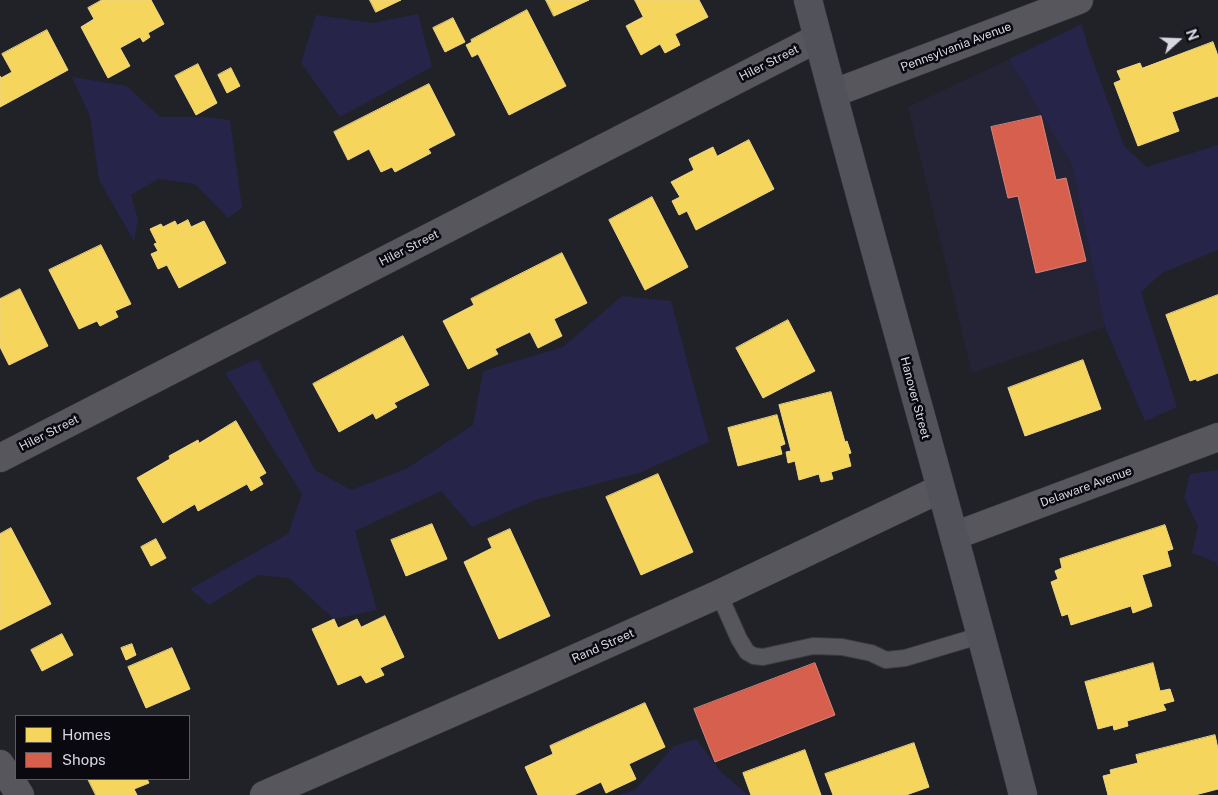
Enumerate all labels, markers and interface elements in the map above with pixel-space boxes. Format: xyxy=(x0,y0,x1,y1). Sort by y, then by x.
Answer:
north arrow xyxy=(1153,15,1203,65)
street label: Pennsylvania Avenue xyxy=(899,19,1013,75)
text: N xyxy=(1183,27,1201,43)
street label: Hiler Street xyxy=(737,42,801,84)
street label: Hiler Street xyxy=(377,227,441,269)
street label: Hanover Street xyxy=(897,355,933,441)
street label: Hiler Street xyxy=(17,412,81,454)
street label: Delaware Avenue xyxy=(1038,464,1134,510)
street label: Rand Street xyxy=(570,626,636,666)
legend xyxy=(15,715,190,780)
text: Homes xyxy=(62,726,111,743)
text: Shops xyxy=(62,751,106,768)

